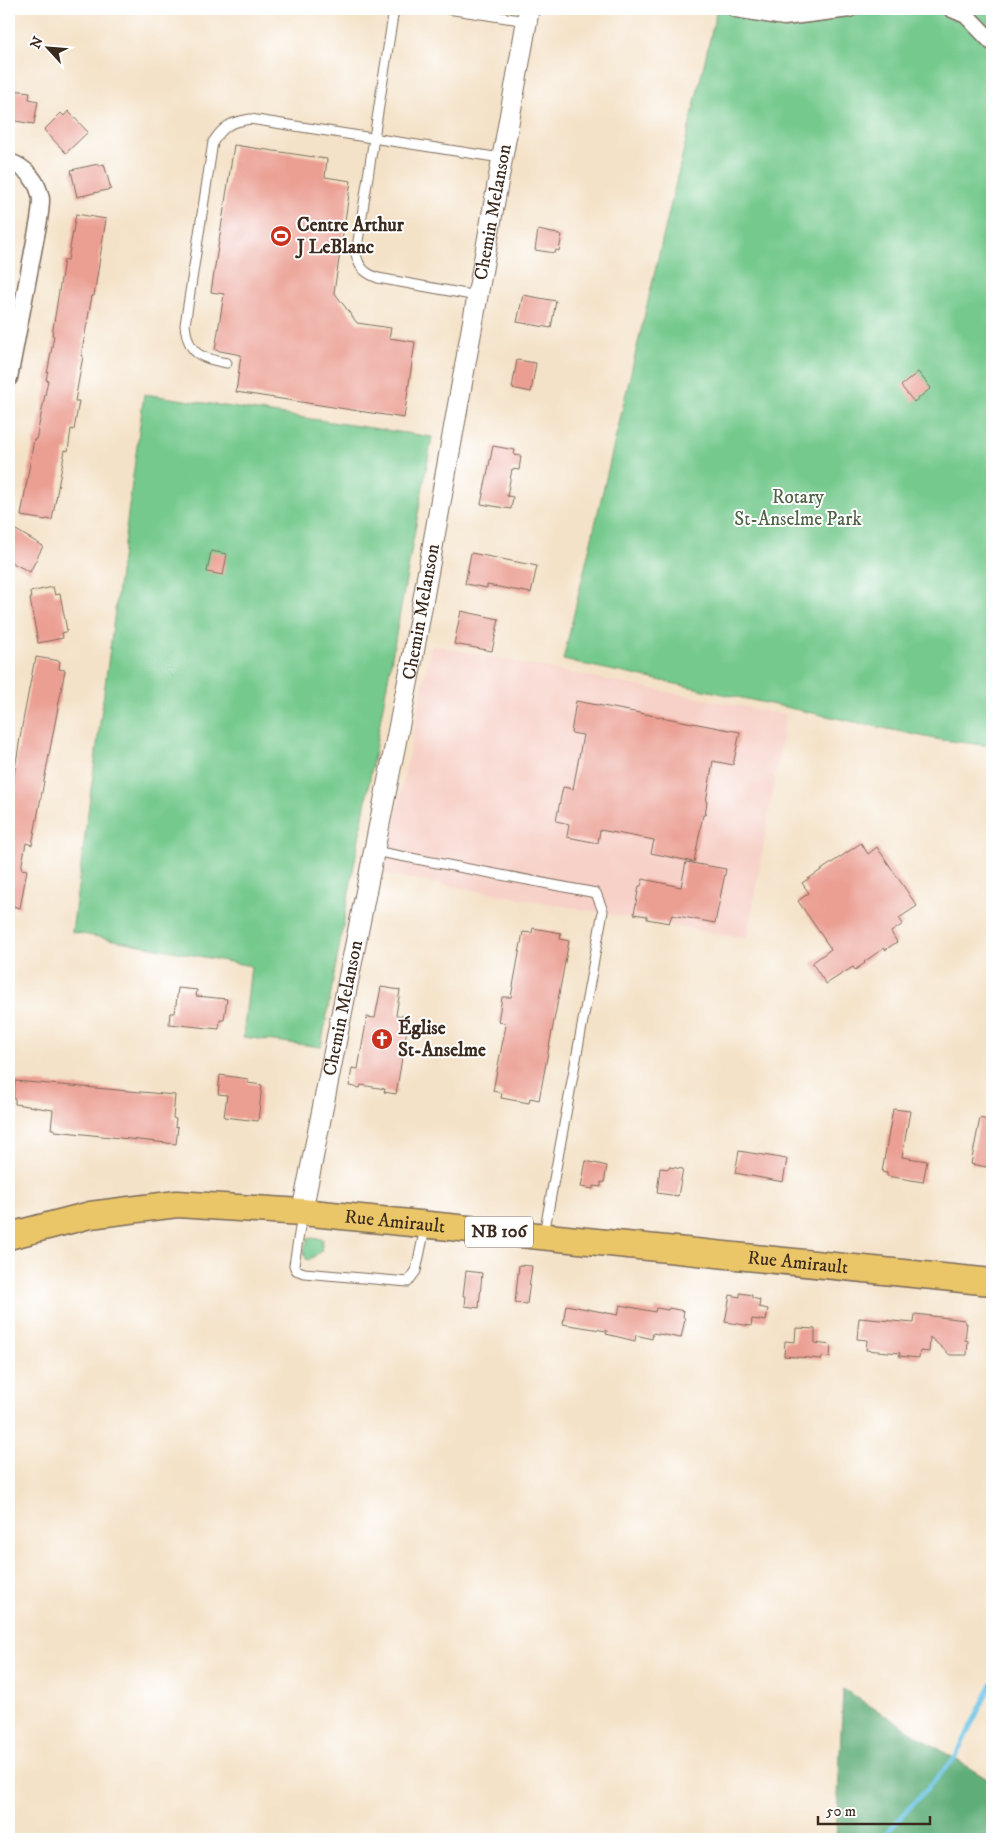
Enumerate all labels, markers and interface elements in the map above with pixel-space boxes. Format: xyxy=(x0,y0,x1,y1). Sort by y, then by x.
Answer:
north arrow xyxy=(22,22,72,72)
text: N xyxy=(27,33,48,52)
street label: Chemin Melanson xyxy=(469,142,516,282)
place label: Centre Arthur J LeBlanc xyxy=(295,214,405,259)
sports icon: Centre Arthur J LeBlanc xyxy=(269,224,293,248)
park label: Rotary St-Anselme Park xyxy=(734,486,862,531)
street label: Chemin Melanson xyxy=(397,542,444,682)
street label: Chemin Melanson xyxy=(318,938,368,1078)
place label: Église St-Anselme xyxy=(398,1015,486,1062)
church icon: Église St-Anselme xyxy=(370,1027,394,1051)
street label: Rue Amirault xyxy=(343,1205,446,1238)
road number: NB 106 xyxy=(465,1216,533,1248)
street label: Rue Amirault xyxy=(746,1246,849,1279)
scale bar xyxy=(818,1793,931,1825)
text: 50 m xyxy=(826,1802,856,1821)

